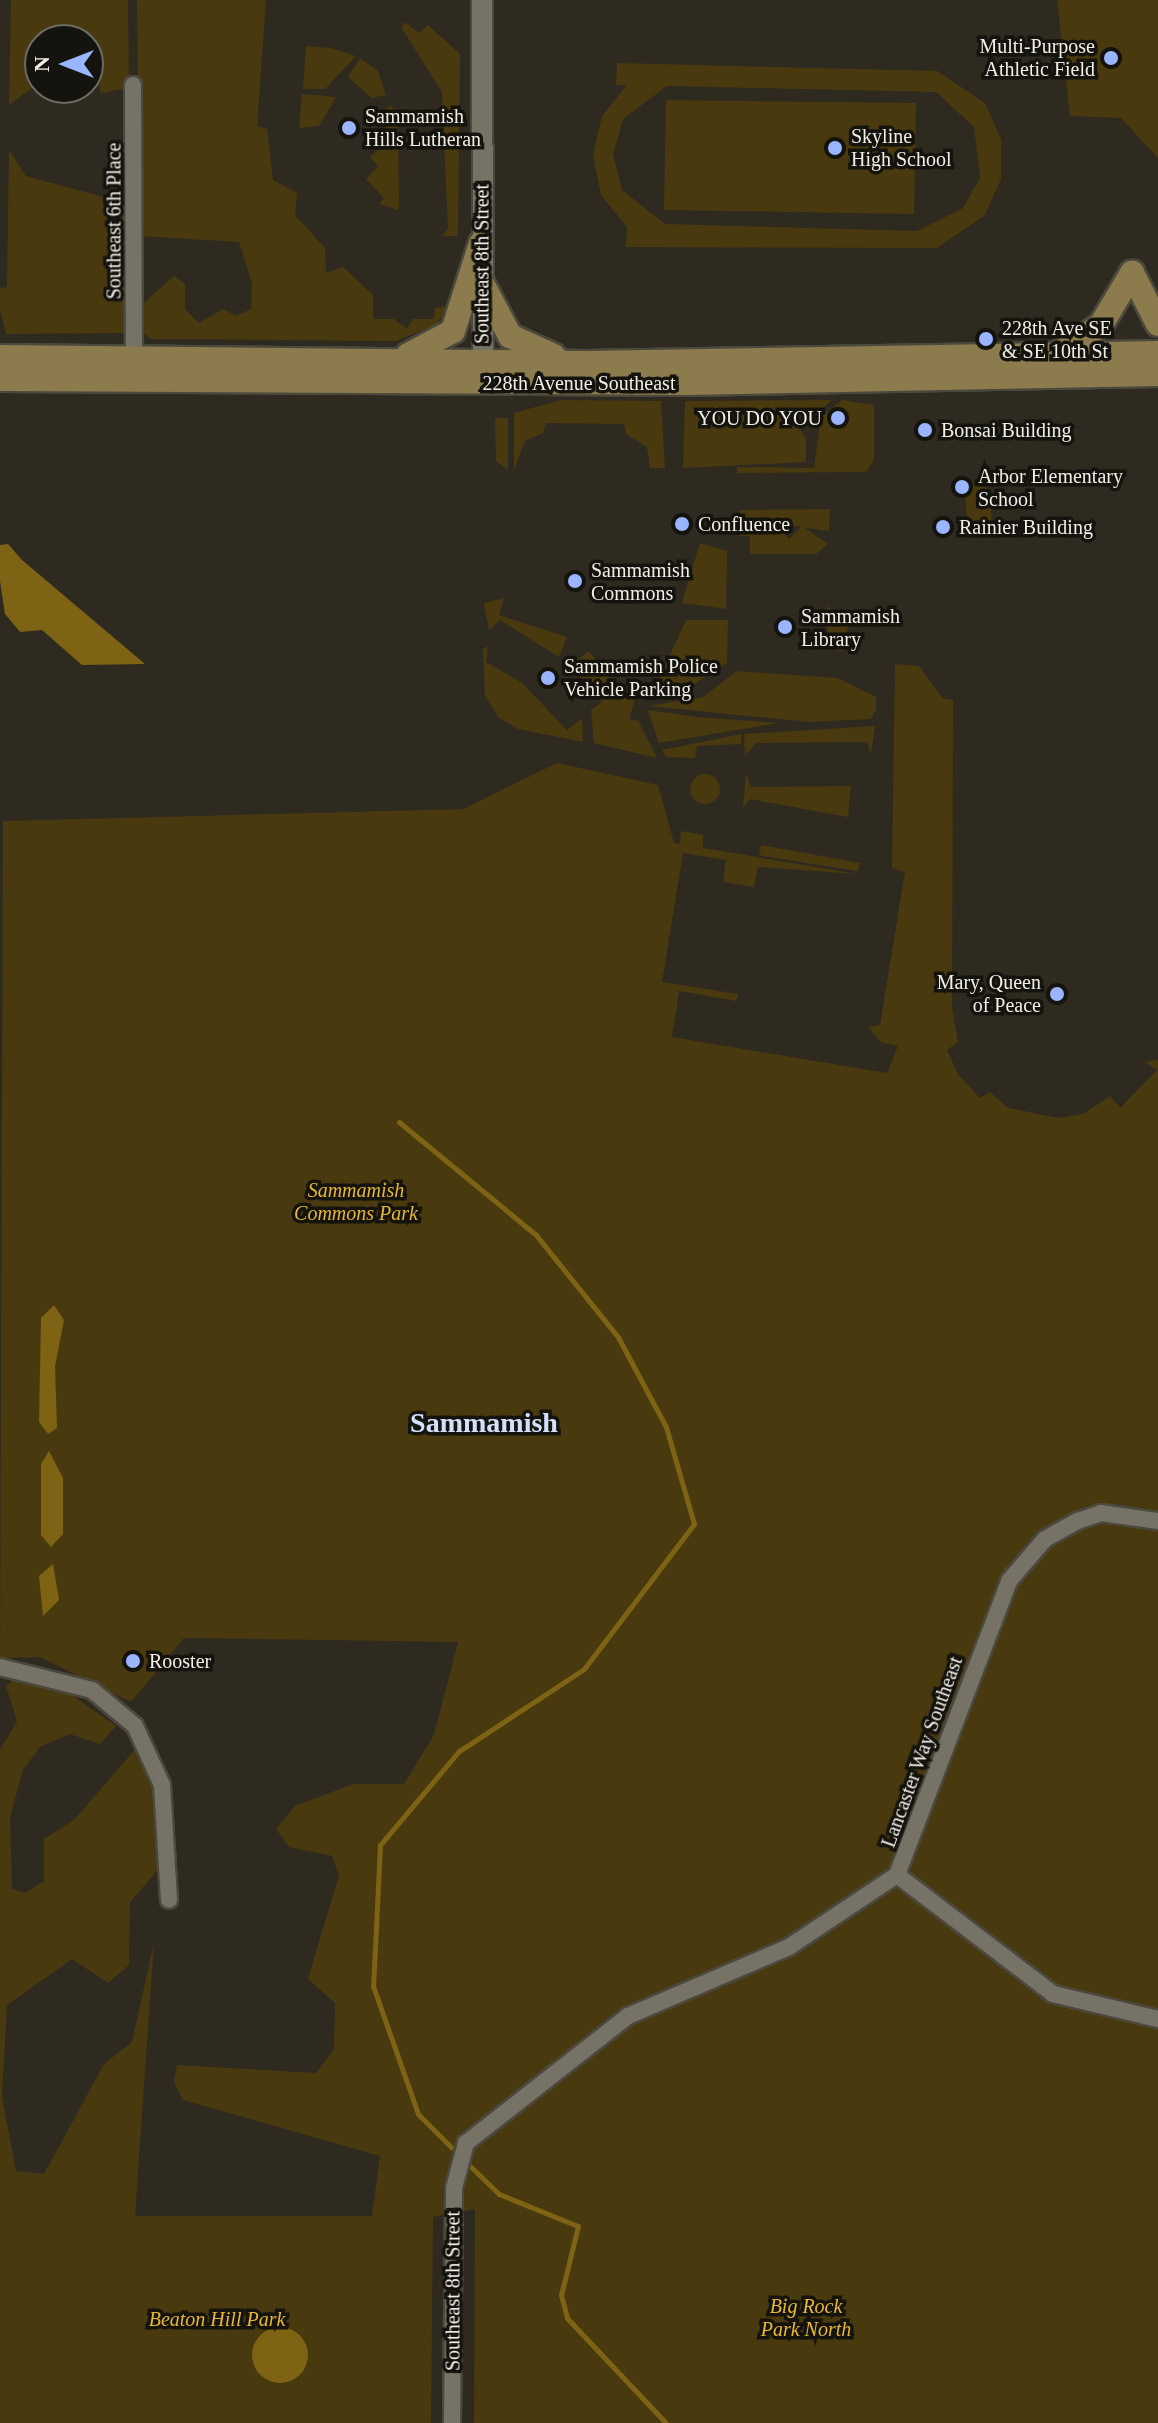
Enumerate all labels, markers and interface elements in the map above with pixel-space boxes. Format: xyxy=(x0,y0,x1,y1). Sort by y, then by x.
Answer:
north arrow xyxy=(24,24,104,104)
place label: Multi-Purpose Athletic Field xyxy=(979,34,1095,81)
marker: Multi-Purpose Athletic Field xyxy=(1102,49,1120,67)
text: N xyxy=(29,56,54,72)
place label: Sammamish Hills Lutheran xyxy=(365,104,481,151)
marker: Sammamish Hills Lutheran xyxy=(340,119,358,137)
place label: Skyline High School xyxy=(851,124,952,171)
marker: Skyline High School xyxy=(826,139,844,157)
street label: Southeast 6th Place xyxy=(102,143,126,299)
street label: Southeast 8th Street xyxy=(470,184,494,344)
place label: 228th Ave SE & SE 10th St xyxy=(1002,316,1113,363)
marker: 228th Ave SE & SE 10th St xyxy=(977,330,995,348)
street label: 228th Avenue Southeast xyxy=(482,371,676,395)
place label: YOU DO YOU xyxy=(696,406,822,430)
marker: YOU DO YOU xyxy=(829,409,847,427)
place label: Bonsai Building xyxy=(941,418,1072,442)
marker: Bonsai Building xyxy=(916,421,934,439)
place label: Arbor Elementary School xyxy=(978,464,1123,511)
marker: Arbor Elementary School xyxy=(953,478,971,496)
place label: Confluence xyxy=(698,512,790,536)
marker: Confluence xyxy=(673,515,691,533)
place label: Rainier Building xyxy=(959,515,1093,539)
marker: Rainier Building xyxy=(934,518,952,536)
place label: Sammamish Commons xyxy=(591,558,690,605)
marker: Sammamish Commons xyxy=(566,572,584,590)
place label: Sammamish Library xyxy=(801,604,900,651)
marker: Sammamish Library xyxy=(776,618,794,636)
place label: Sammamish Police Vehicle Parking xyxy=(564,654,718,701)
marker: Sammamish Police Vehicle Parking xyxy=(539,669,557,687)
place label: Mary, Queen of Peace xyxy=(937,970,1041,1017)
marker: Mary, Queen of Peace xyxy=(1048,985,1066,1003)
park label: Sammamish Commons Park xyxy=(294,1179,418,1226)
district label: Sammamish xyxy=(410,1406,558,1440)
place label: Rooster xyxy=(149,1649,211,1673)
marker: Rooster xyxy=(124,1652,142,1670)
street label: Lancaster Way Southeast xyxy=(876,1653,968,1851)
street label: Southeast 8th Street xyxy=(441,2211,465,2371)
park label: Big Rock Park North xyxy=(761,2294,851,2341)
park label: Beaton Hill Park xyxy=(149,2307,285,2331)

